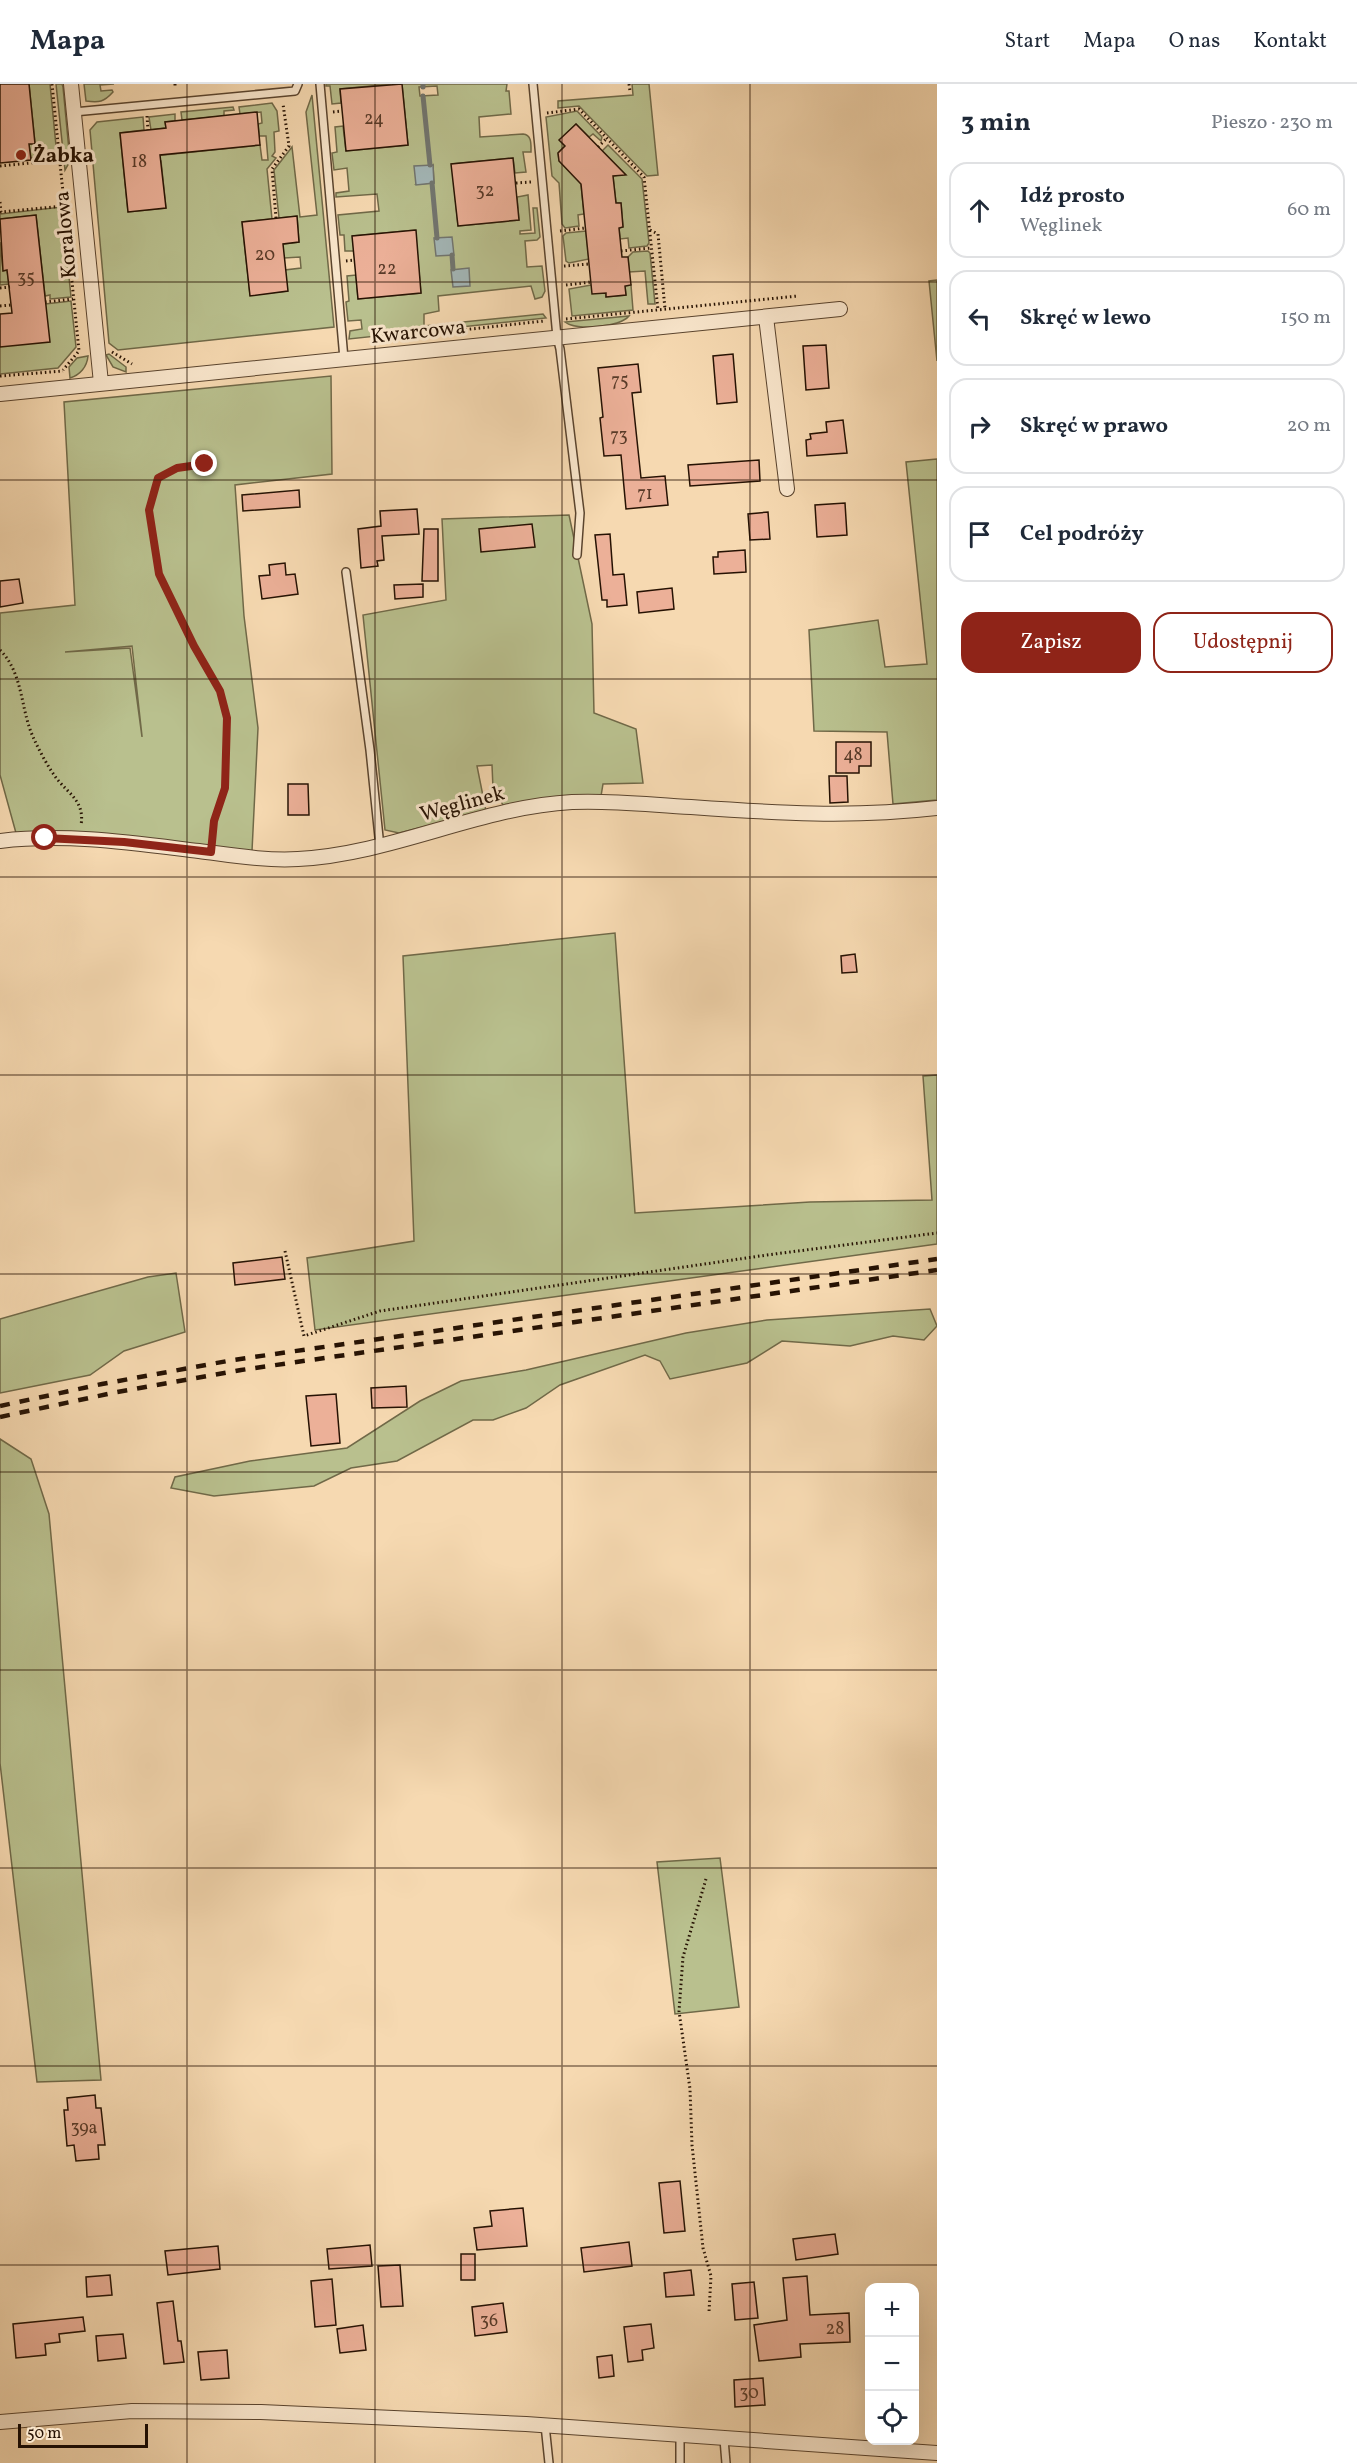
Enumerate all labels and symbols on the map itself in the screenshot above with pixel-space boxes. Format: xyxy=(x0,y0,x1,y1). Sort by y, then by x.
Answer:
house number: 24 xyxy=(364,107,384,132)
place label: Żabka xyxy=(33,142,94,171)
marker: Żabka xyxy=(14,148,28,162)
house number: 18 xyxy=(131,150,147,175)
house number: 32 xyxy=(476,179,494,204)
street label: Koralowa xyxy=(48,190,85,280)
house number: 20 xyxy=(255,243,275,268)
house number: 22 xyxy=(377,257,397,282)
house number: 35 xyxy=(17,266,35,291)
street label: Kwarcowa xyxy=(369,313,467,352)
house number: 75 xyxy=(611,369,629,394)
house number: 73 xyxy=(610,424,628,449)
route end xyxy=(191,450,217,476)
house number: 71 xyxy=(637,482,653,507)
house number: 48 xyxy=(843,743,863,768)
street label: Węglinek xyxy=(417,779,509,830)
route start xyxy=(31,824,57,850)
house number: 39a xyxy=(70,2116,98,2141)
house number: 36 xyxy=(480,2309,498,2334)
house number: 28 xyxy=(826,2317,844,2342)
house number: 30 xyxy=(739,2381,759,2406)
scale bar xyxy=(18,2421,148,2448)

